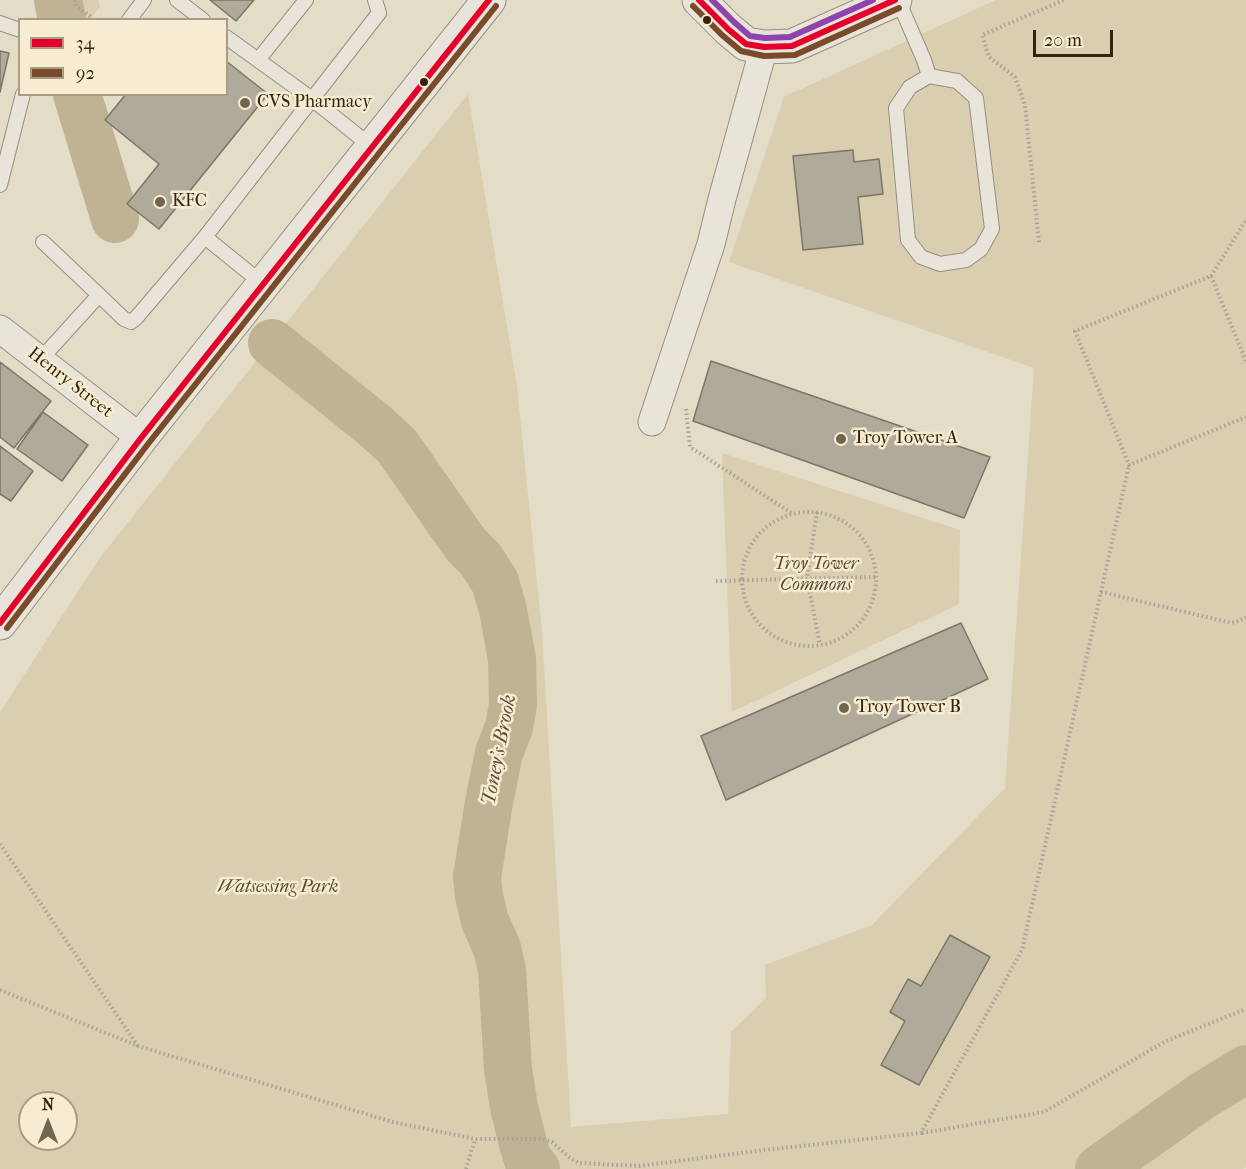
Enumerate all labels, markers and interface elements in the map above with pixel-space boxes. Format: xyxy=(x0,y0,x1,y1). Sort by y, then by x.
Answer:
unlabelled marker xyxy=(701,14,713,26)
legend xyxy=(18,18,228,96)
scale bar xyxy=(1036,18,1116,56)
text: 20 m xyxy=(1044,30,1082,51)
text: 34 xyxy=(76,33,94,54)
text: 92 xyxy=(76,63,95,84)
unlabelled marker xyxy=(418,76,430,88)
place label: CVS Pharmacy xyxy=(257,92,372,114)
marker: CVS Pharmacy xyxy=(238,96,252,110)
place label: KFC xyxy=(172,191,207,213)
marker: KFC xyxy=(153,195,167,209)
street label: Henry Street xyxy=(23,343,117,423)
place label: Troy Tower A xyxy=(853,428,958,450)
marker: Troy Tower A xyxy=(834,432,848,446)
park label: Troy Tower Commons xyxy=(774,554,858,596)
water label: Toney's Brook xyxy=(478,693,522,807)
place label: Troy Tower B xyxy=(856,697,961,719)
marker: Troy Tower B xyxy=(837,701,851,715)
park label: Watsessing Park xyxy=(217,877,339,899)
north arrow xyxy=(18,1091,78,1151)
text: N xyxy=(42,1095,54,1114)

